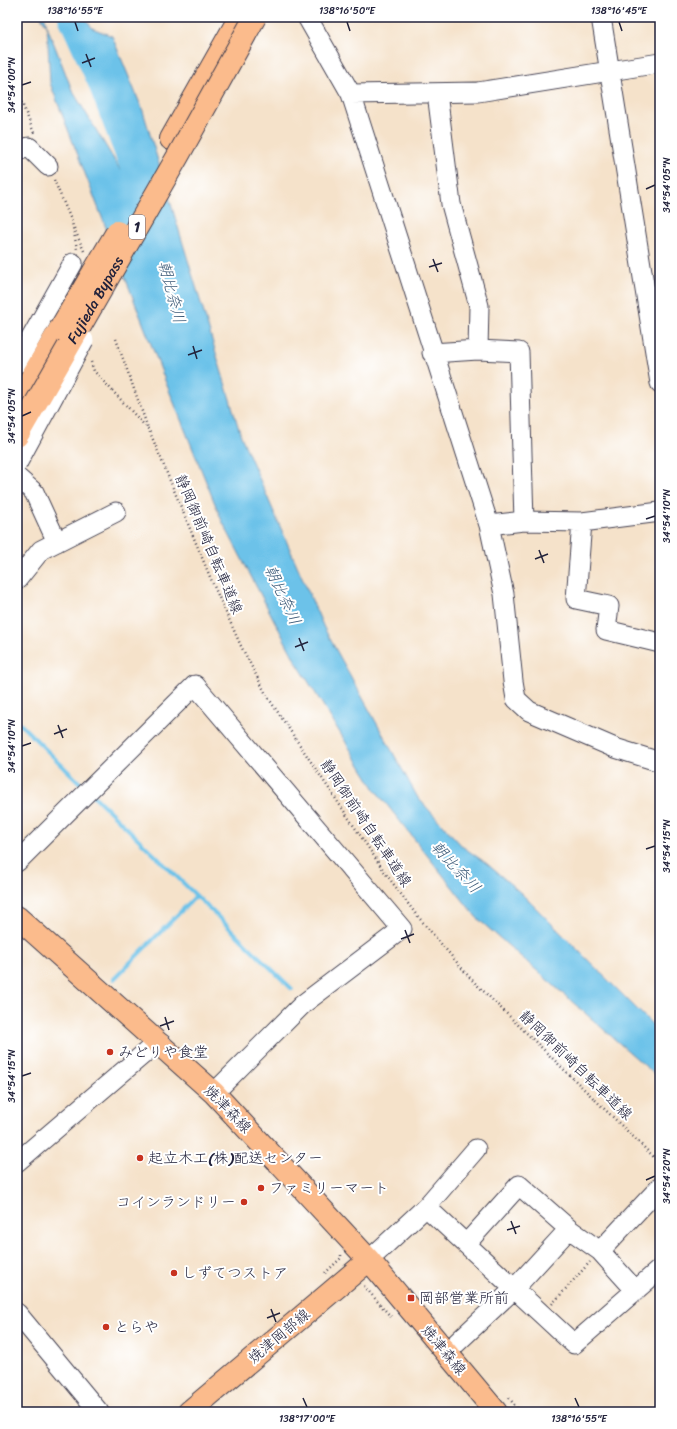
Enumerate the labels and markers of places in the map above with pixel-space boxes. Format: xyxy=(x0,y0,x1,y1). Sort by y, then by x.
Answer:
place label: みどりや食堂 xyxy=(118,1039,208,1065)
marker: みどりや食堂 xyxy=(105,1047,115,1057)
place label: 起立木工(株)配送センター xyxy=(148,1145,323,1171)
marker: 起立木工(株)配送センター xyxy=(135,1153,145,1163)
place label: ファミリーマート xyxy=(269,1175,389,1201)
marker: ファミリーマート xyxy=(256,1183,266,1193)
place label: コインランドリー xyxy=(116,1189,236,1215)
marker: コインランドリー xyxy=(239,1197,249,1207)
place label: しずてつストア xyxy=(182,1260,288,1286)
marker: しずてつストア xyxy=(169,1268,179,1278)
place label: 岡部営業所前 xyxy=(419,1285,509,1311)
marker: 岡部営業所前 xyxy=(406,1293,416,1303)
place label: とらや xyxy=(114,1314,159,1340)
marker: とらや xyxy=(101,1322,111,1332)

